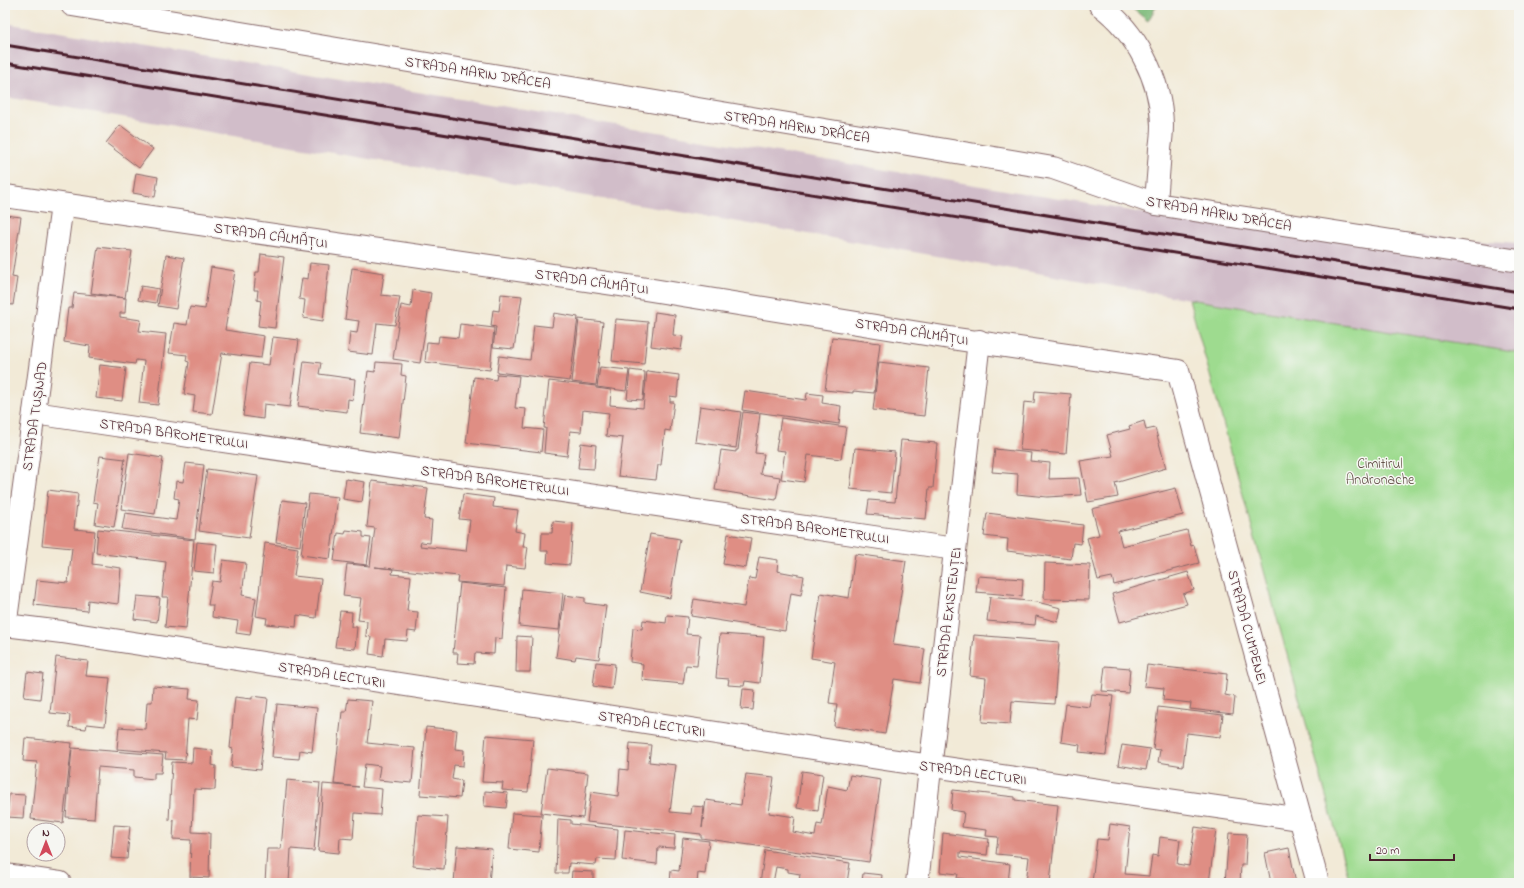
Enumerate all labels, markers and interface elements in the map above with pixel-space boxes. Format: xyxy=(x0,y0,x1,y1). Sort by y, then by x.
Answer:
street label: STRADA MARIN DRĂCEA xyxy=(403,52,552,95)
street label: STRADA MARIN DRĂCEA xyxy=(722,106,871,149)
street label: STRADA MARIN DRĂCEA xyxy=(1144,191,1293,238)
street label: STRADA CĂLMĂȚUI xyxy=(213,218,329,255)
street label: STRADA CĂLMĂȚUI xyxy=(534,264,650,301)
street label: STRADA CĂLMĂȚUI xyxy=(854,313,970,352)
street label: STRADA TUȘNAD xyxy=(17,360,54,472)
street label: STRADA BAROMETRULUI xyxy=(98,414,249,455)
park label: Cimitirul Andronache xyxy=(1346,454,1415,491)
street label: STRADA BAROMETRULUI xyxy=(419,461,570,502)
street label: STRADA BAROMETRULUI xyxy=(739,509,890,550)
street label: STRADA EXISTENȚEI xyxy=(931,546,968,678)
street label: STRADA CUMPENEI xyxy=(1221,568,1272,687)
street label: STRADA LECTURII xyxy=(277,657,387,694)
street label: STRADA LECTURII xyxy=(597,706,707,743)
street label: STRADA LECTURII xyxy=(918,756,1028,791)
north arrow xyxy=(26,822,66,862)
text: N xyxy=(42,825,50,841)
scale bar xyxy=(1370,836,1454,862)
text: 20 m xyxy=(1376,842,1399,860)

